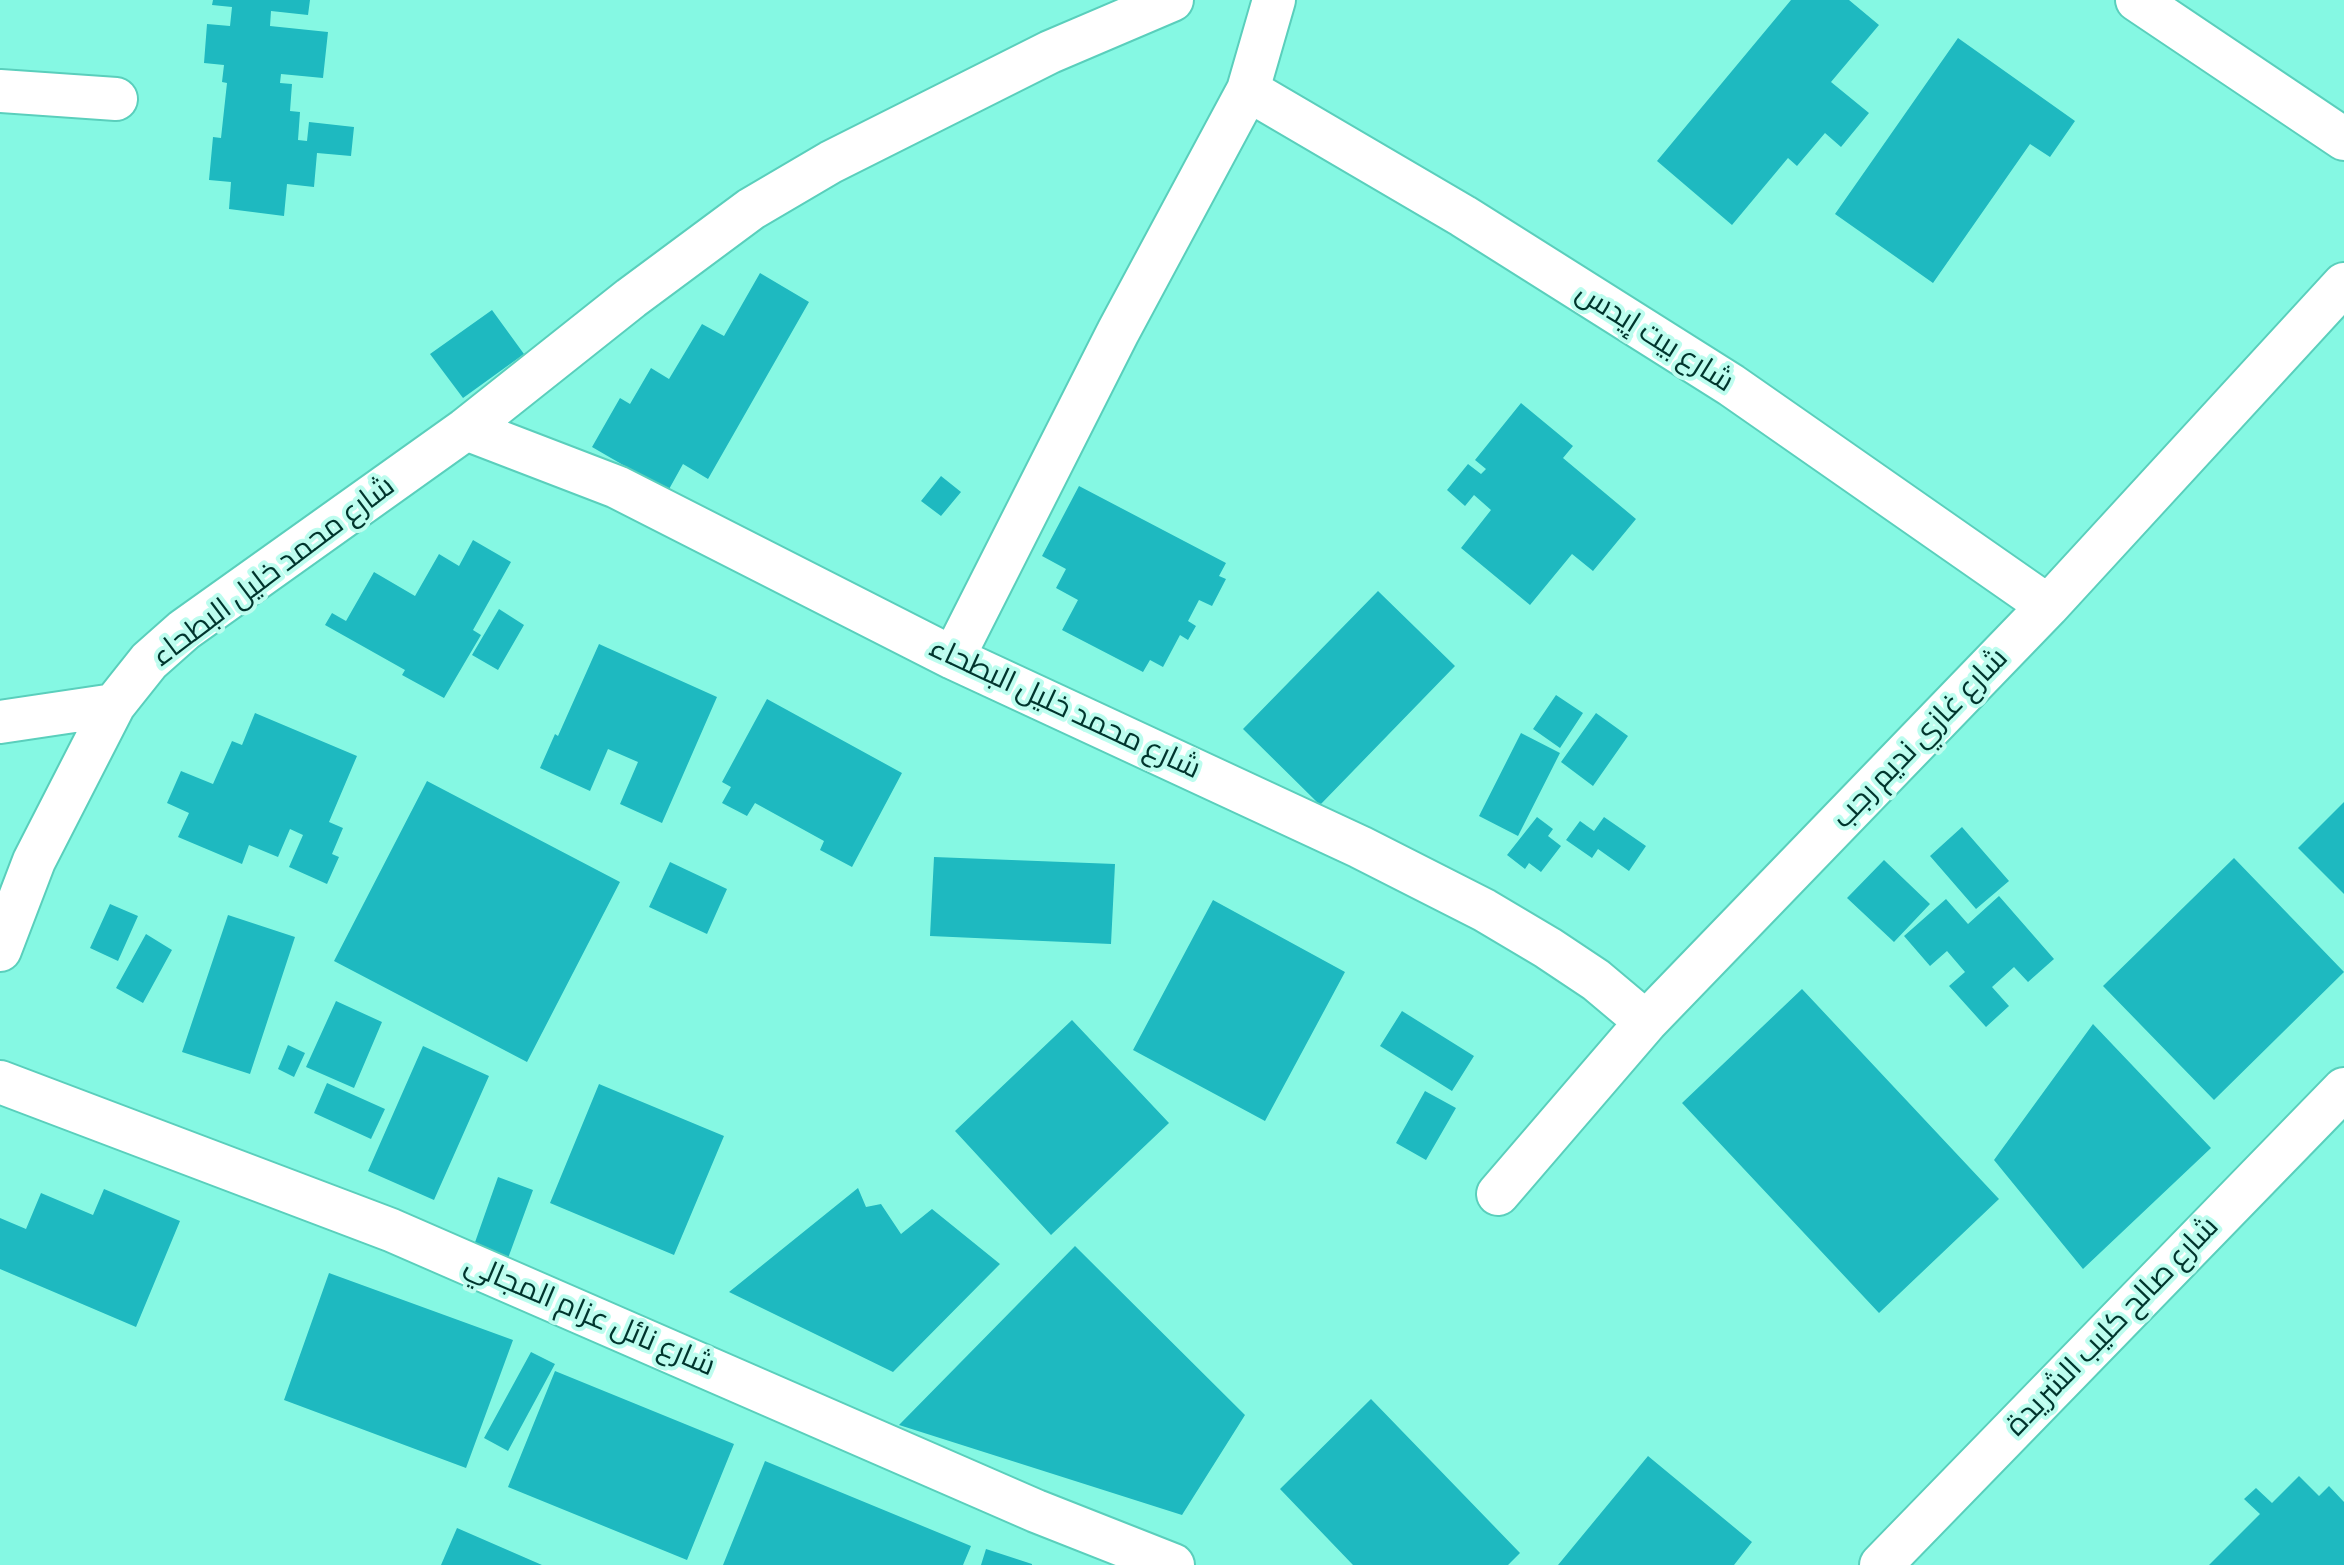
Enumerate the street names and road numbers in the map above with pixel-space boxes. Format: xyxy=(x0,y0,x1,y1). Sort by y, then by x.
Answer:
street label: شارع بيت إيدس xyxy=(1569,274,1741,400)
street label: شارع محمد خليل البطحاء xyxy=(144,468,402,674)
street label: شارع محمد خليل البطحاء xyxy=(924,629,1206,787)
street label: شارع غازي نديم رجب xyxy=(1825,640,2015,836)
street label: شارع صالح كليب الشريدة xyxy=(1998,1209,2226,1443)
street label: شارع نائل عزام المجالي xyxy=(459,1246,721,1384)

